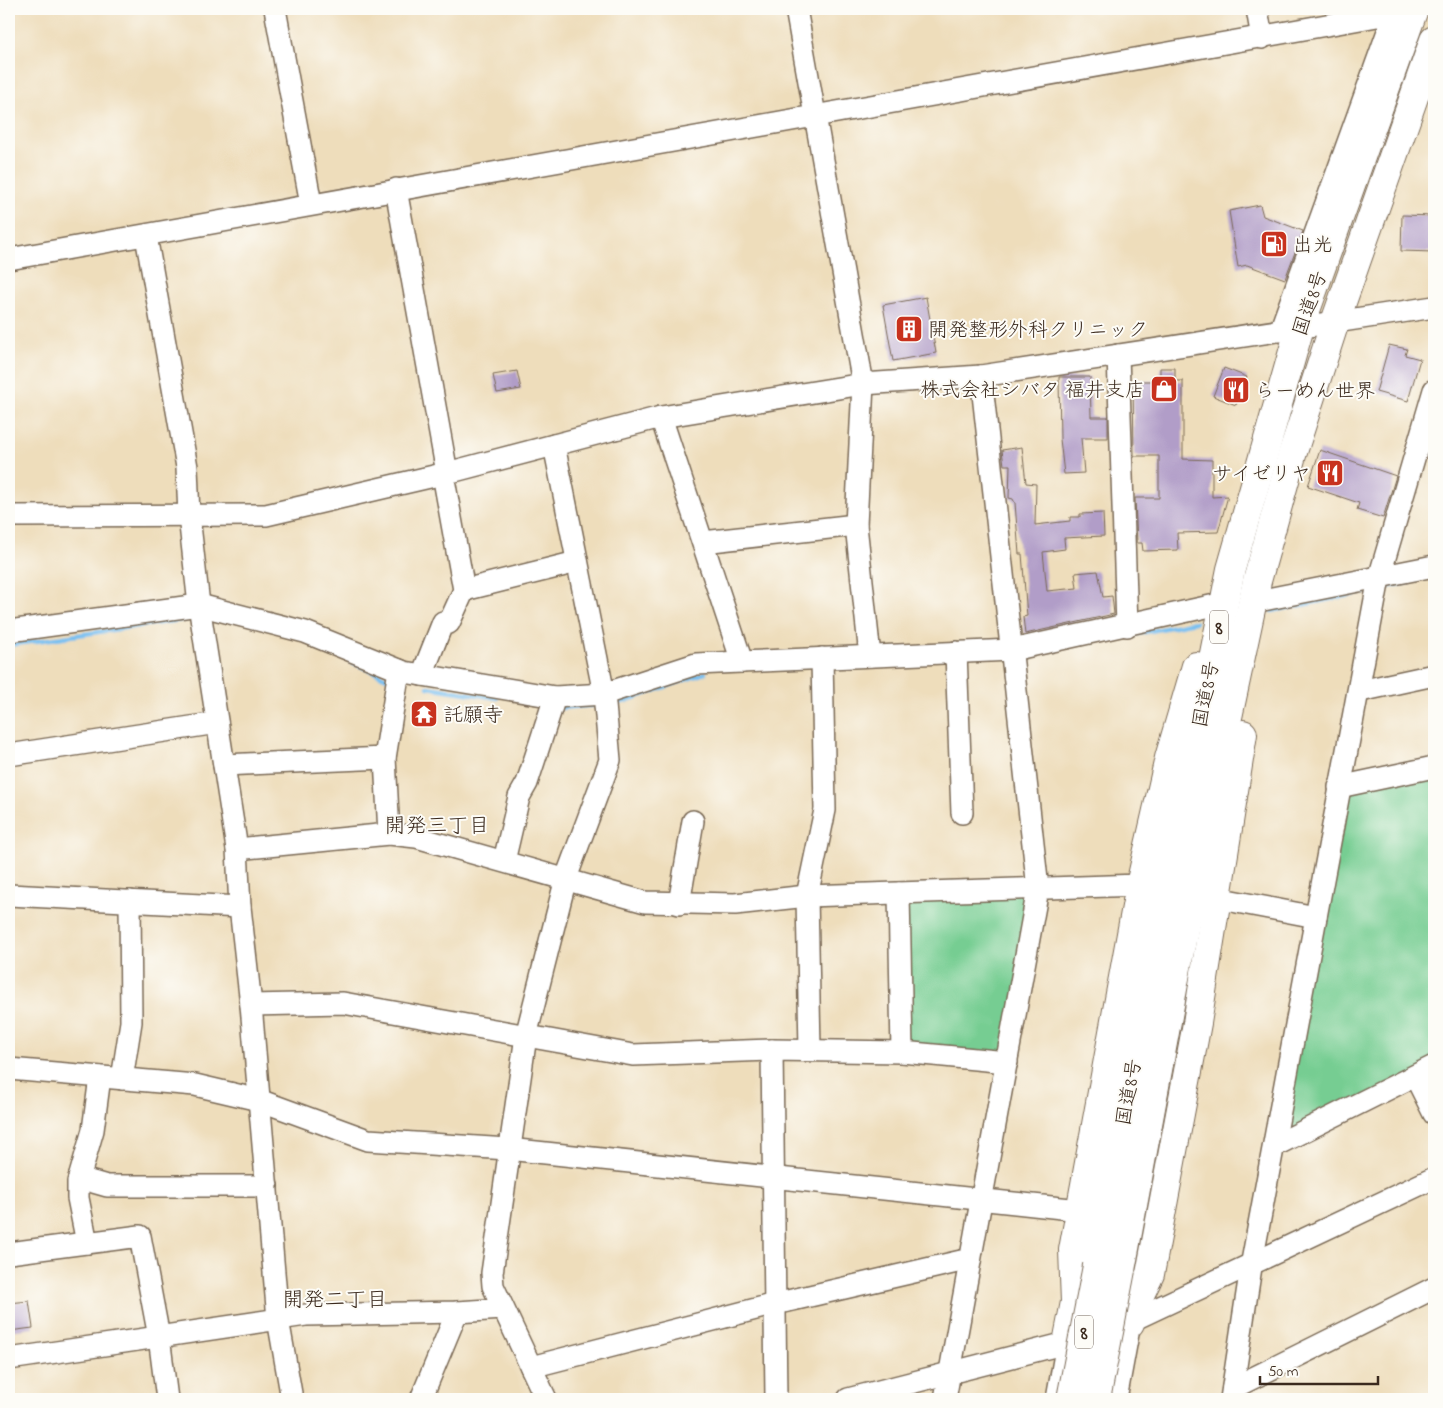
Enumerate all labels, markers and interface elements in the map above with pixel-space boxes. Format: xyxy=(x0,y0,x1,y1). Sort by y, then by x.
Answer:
fuel station icon: 出光 xyxy=(1259,229,1289,259)
place label: 出光 xyxy=(1293,232,1333,261)
street label: 国道8号 xyxy=(1287,267,1336,340)
building icon: 開発整形外科クリニック xyxy=(894,314,924,344)
place label: 開発整形外科クリニック xyxy=(928,317,1148,346)
shop icon: 株式会社シバタ 福井支店 xyxy=(1149,374,1179,404)
restaurant icon: らーめん世界 xyxy=(1221,375,1251,405)
place label: 株式会社シバタ 福井支店 xyxy=(920,377,1145,406)
place label: らーめん世界 xyxy=(1255,378,1375,407)
restaurant icon: サイゼリヤ xyxy=(1315,458,1345,488)
place label: サイゼリヤ xyxy=(1212,461,1311,490)
road number: 8 xyxy=(1210,610,1228,644)
street label: 国道8号 xyxy=(1187,659,1228,730)
temple icon: 託願寺 xyxy=(409,699,439,729)
place label: 託願寺 xyxy=(443,702,503,731)
district label: 開発三丁目 xyxy=(385,812,490,842)
street label: 国道8号 xyxy=(1110,1057,1151,1128)
district label: 開発二丁目 xyxy=(283,1286,388,1316)
road number: 8 xyxy=(1075,1315,1093,1348)
scale bar xyxy=(1260,1353,1378,1385)
text: 50 m xyxy=(1268,1361,1299,1383)

